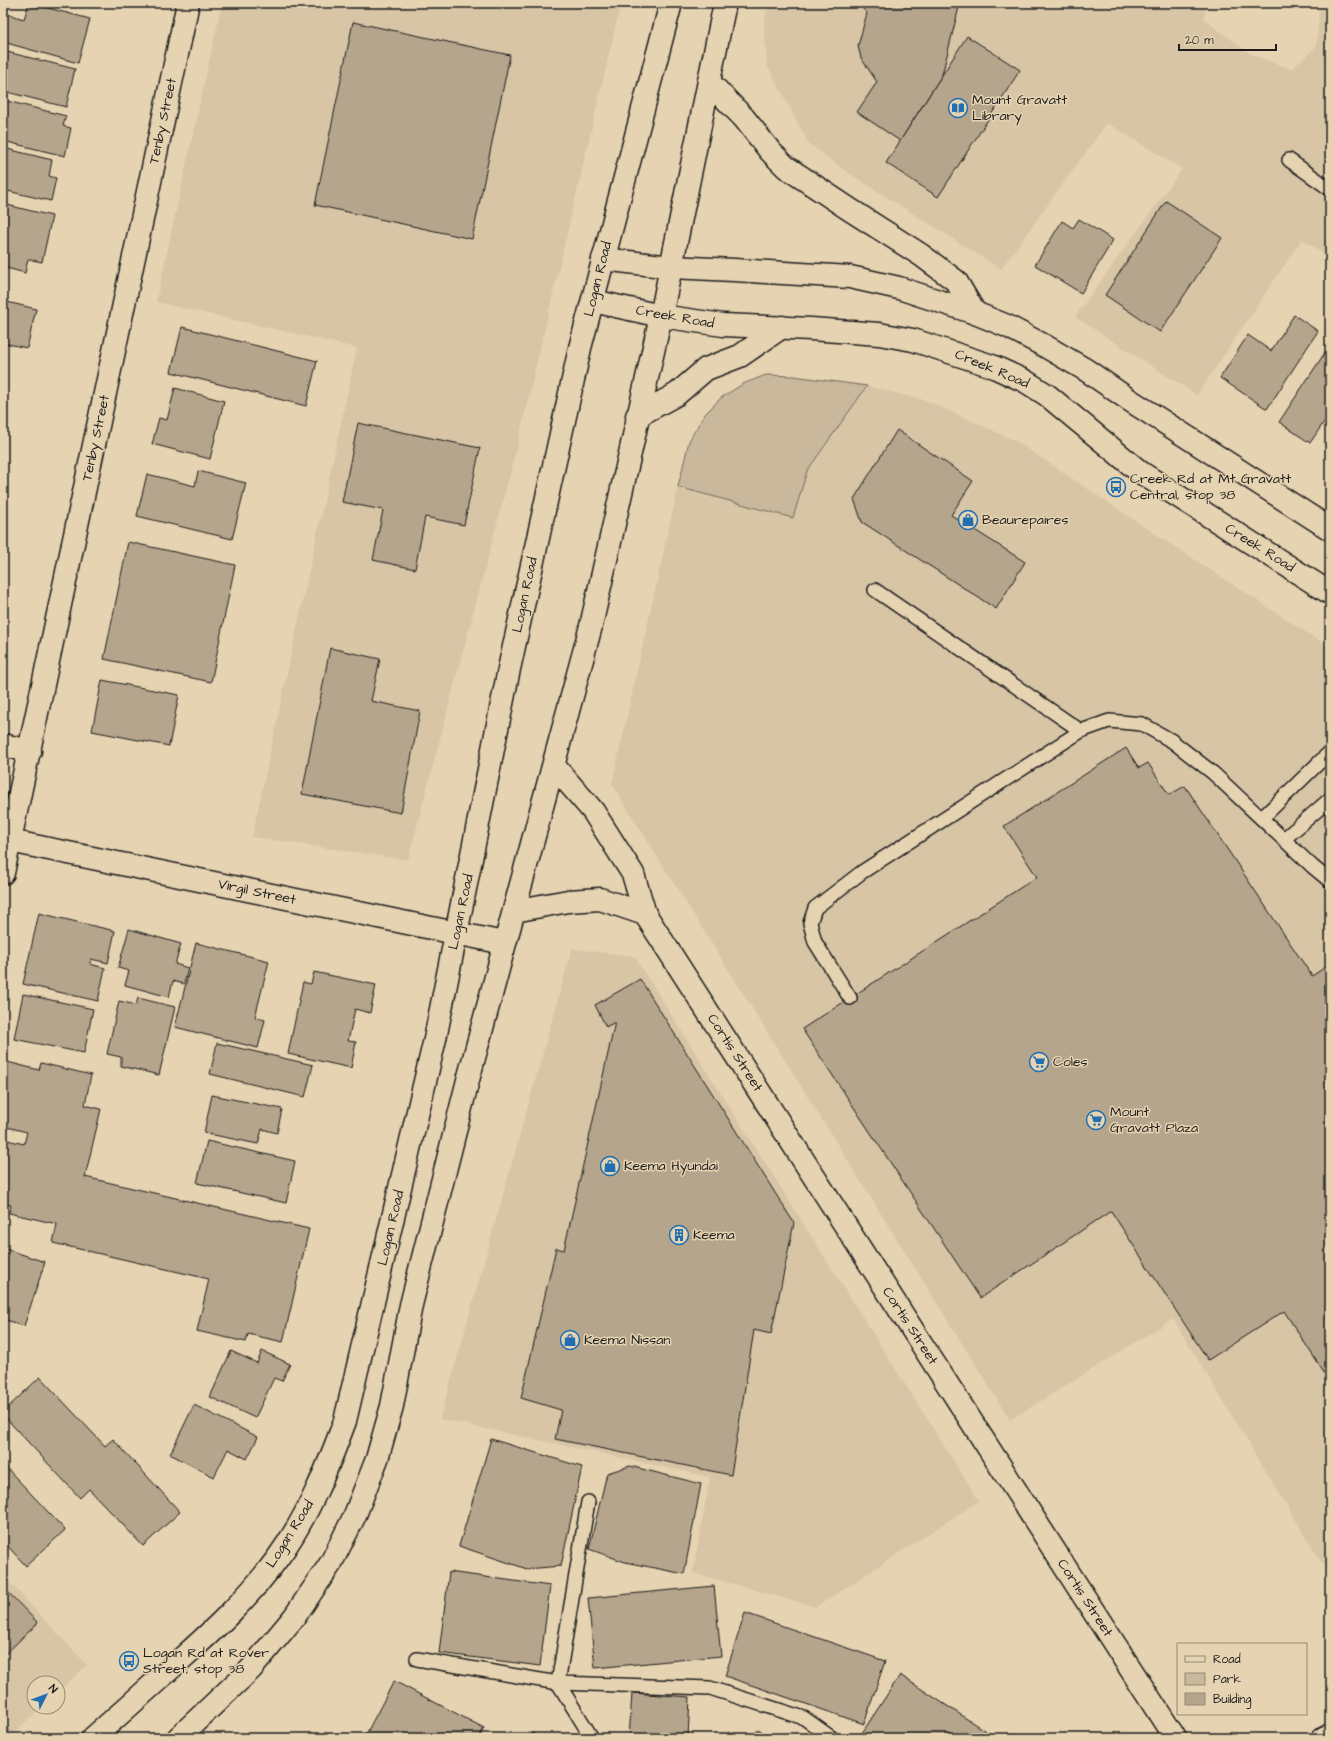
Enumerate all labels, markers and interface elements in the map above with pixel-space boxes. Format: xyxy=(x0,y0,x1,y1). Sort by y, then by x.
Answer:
scale bar xyxy=(1179,26,1276,52)
text: 20 m xyxy=(1185,32,1214,49)
street label: Tenby Street xyxy=(144,76,182,166)
place label: Mount Gravatt Library xyxy=(972,90,1067,126)
library icon: Mount Gravatt Library xyxy=(947,97,969,119)
street label: Logan Road xyxy=(579,239,617,319)
street label: Creek Road xyxy=(634,300,716,334)
street label: Creek Road xyxy=(952,344,1032,394)
street label: Tenby Street xyxy=(77,393,115,483)
place label: Creek Rd at Mt Gravatt Central, stop 38 xyxy=(1130,469,1292,505)
bus stop icon: Creek Rd at Mt Gravatt Central, stop 38 xyxy=(1105,476,1127,498)
shop icon: Beaurepaires xyxy=(957,509,979,531)
place label: Beaurepaires xyxy=(982,510,1068,530)
street label: Creek Road xyxy=(1221,519,1299,577)
street label: Logan Road xyxy=(507,555,543,635)
street label: Logan Road xyxy=(443,872,479,952)
street label: Virgil Street xyxy=(216,874,298,910)
street label: Cortis Street xyxy=(702,1010,768,1096)
supermarket icon: Coles xyxy=(1028,1051,1050,1073)
place label: Coles xyxy=(1053,1052,1088,1072)
place label: Mount Gravatt Plaza xyxy=(1110,1102,1198,1138)
supermarket icon: Mount Gravatt Plaza xyxy=(1085,1109,1107,1131)
shop icon: Keema Hyundai xyxy=(599,1155,621,1177)
place label: Keema Hyundai xyxy=(624,1156,718,1176)
street label: Logan Road xyxy=(373,1188,409,1268)
building icon: Keema xyxy=(668,1224,690,1246)
place label: Keema xyxy=(693,1225,735,1245)
street label: Cortis Street xyxy=(877,1283,943,1369)
shop icon: Keema Nissan xyxy=(559,1329,581,1351)
place label: Keema Nissan xyxy=(584,1330,670,1350)
street label: Logan Road xyxy=(261,1496,319,1572)
street label: Cortis Street xyxy=(1052,1555,1118,1641)
place label: Logan Rd at Rover Street, stop 38 xyxy=(143,1643,269,1679)
legend xyxy=(1177,1643,1307,1715)
bus stop icon: Logan Rd at Rover Street, stop 38 xyxy=(118,1650,140,1672)
text: Road xyxy=(1213,1651,1241,1668)
text: Park xyxy=(1213,1671,1241,1688)
north arrow xyxy=(26,1675,66,1715)
text: N xyxy=(45,1681,61,1696)
text: Building xyxy=(1213,1691,1251,1709)

